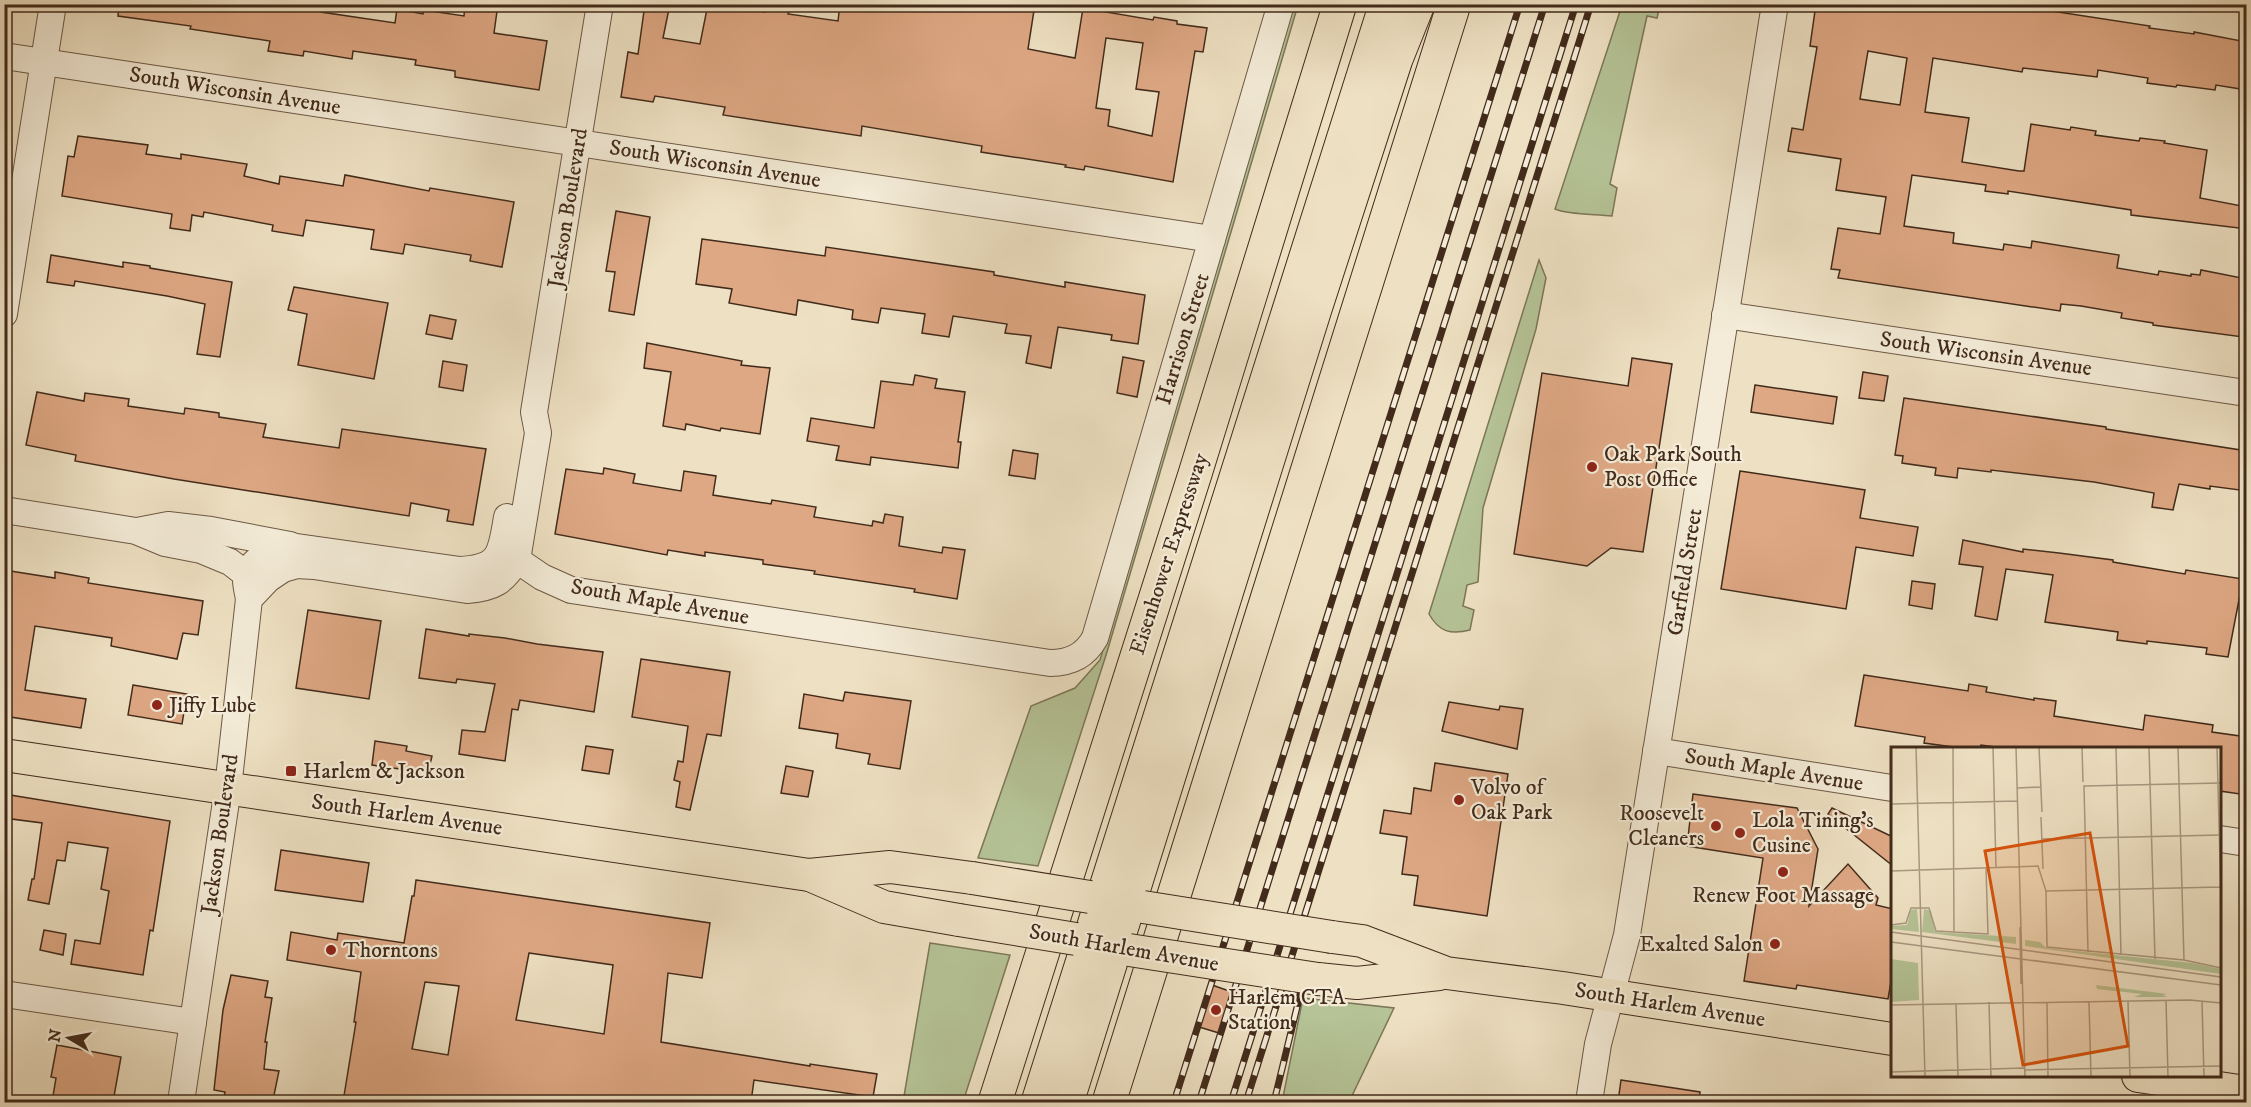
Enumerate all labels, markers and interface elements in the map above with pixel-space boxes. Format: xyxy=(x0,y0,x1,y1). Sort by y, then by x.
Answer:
street label: South Wisconsin Avenue xyxy=(127,61,343,121)
street label: Jackson Boulevard xyxy=(542,126,594,292)
street label: South Wisconsin Avenue xyxy=(607,134,823,194)
street label: Harrison Street xyxy=(1150,270,1216,408)
street label: South Wisconsin Avenue xyxy=(1878,326,2094,382)
place label: Oak Park South Post Office xyxy=(1604,441,1742,493)
street label: Eisenhower Expressway xyxy=(1124,449,1215,658)
marker: Oak Park South Post Office xyxy=(1585,460,1599,474)
street label: Garfield Street xyxy=(1662,506,1708,638)
street label: South Maple Avenue xyxy=(569,573,751,631)
place label: Jiffy Lube xyxy=(167,692,256,719)
marker: Jiffy Lube xyxy=(150,698,164,712)
street label: South Maple Avenue xyxy=(1683,743,1865,797)
inset map xyxy=(1891,747,2221,1077)
street label: Jackson Boulevard xyxy=(195,752,245,918)
place label: Harlem & Jackson xyxy=(303,758,466,785)
marker: Harlem & Jackson xyxy=(284,764,298,778)
place label: Volvo of Oak Park xyxy=(1470,774,1553,826)
street label: South Harlem Avenue xyxy=(310,788,504,842)
marker: Volvo of Oak Park xyxy=(1452,793,1466,807)
place label: Roosevelt Cleaners xyxy=(1619,800,1704,852)
place label: Lola Tining's Cusine xyxy=(1752,807,1874,859)
marker: Roosevelt Cleaners xyxy=(1709,819,1723,833)
marker: Lola Tining's Cusine xyxy=(1733,826,1747,840)
marker: Renew Foot Massage xyxy=(1776,865,1790,879)
place label: Renew Foot Massage xyxy=(1692,882,1874,909)
street label: South Harlem Avenue xyxy=(1027,918,1221,978)
place label: Exalted Salon xyxy=(1639,931,1763,958)
place label: Thorntons xyxy=(343,937,438,964)
marker: Exalted Salon xyxy=(1768,937,1782,951)
marker: Thorntons xyxy=(324,943,338,957)
street label: South Harlem Avenue xyxy=(1573,977,1767,1033)
place label: Harlem CTA Station xyxy=(1228,984,1346,1036)
marker: Harlem CTA Station xyxy=(1209,1003,1223,1017)
north arrow xyxy=(39,1008,99,1068)
text: N xyxy=(44,1027,66,1044)

